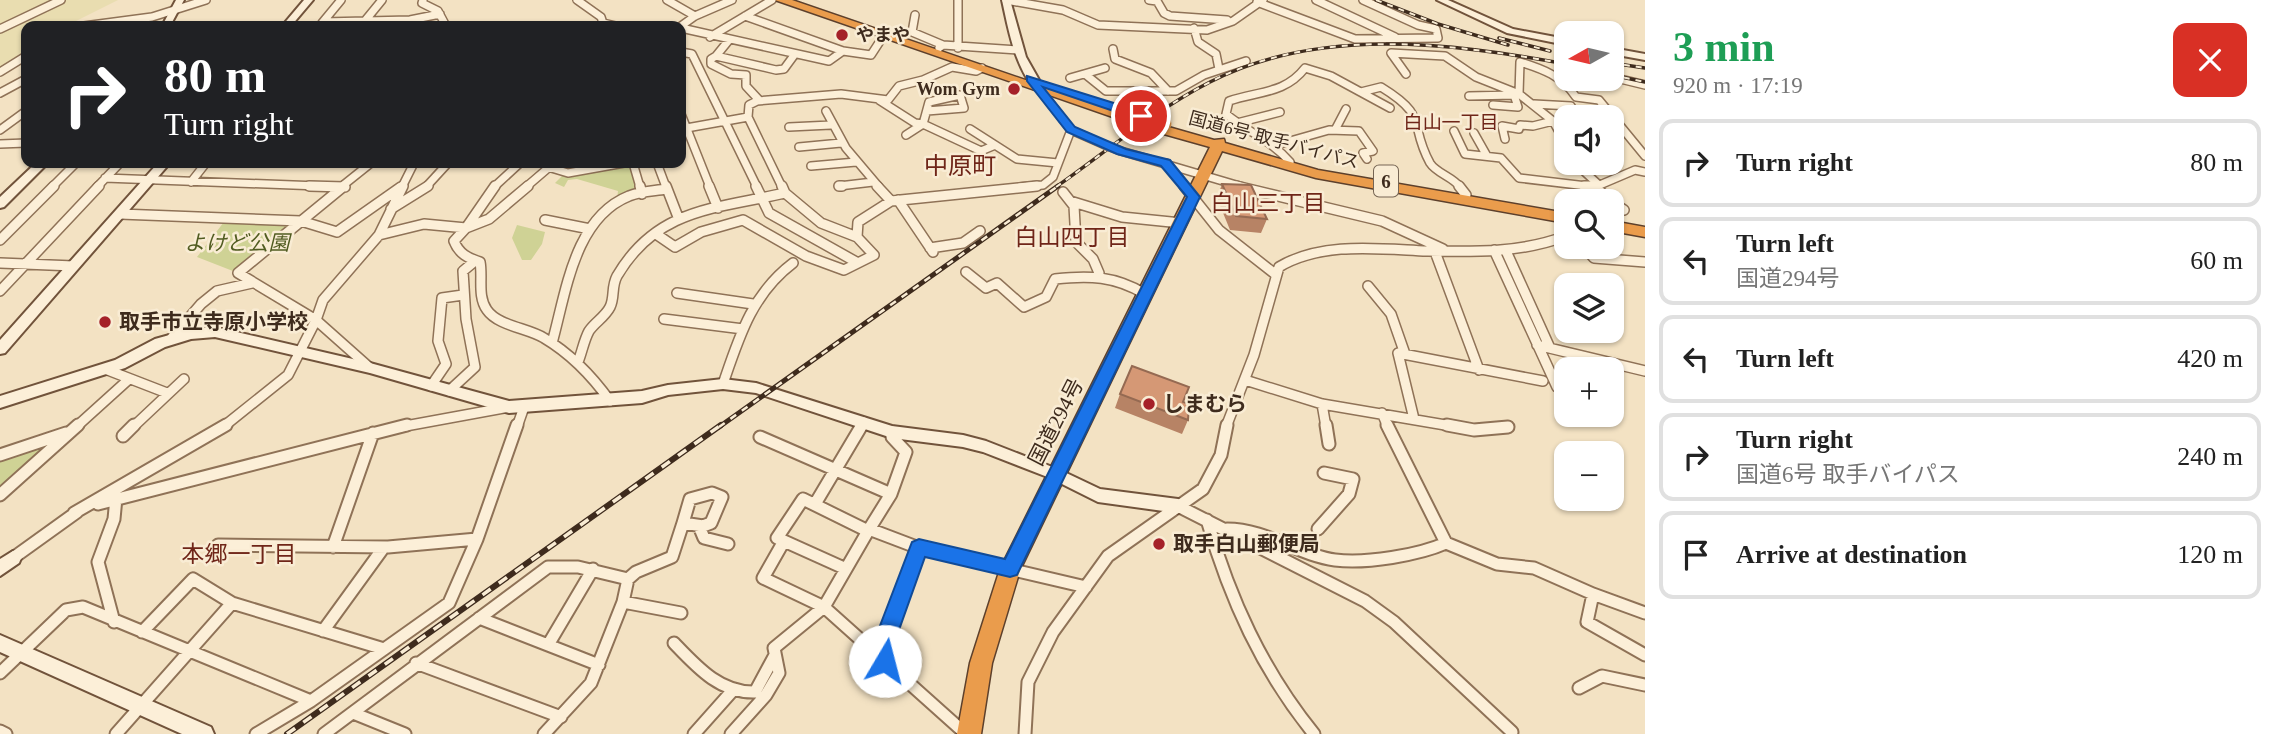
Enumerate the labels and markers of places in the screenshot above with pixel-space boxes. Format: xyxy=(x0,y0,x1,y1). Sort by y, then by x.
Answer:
place label: やまや xyxy=(856,25,910,45)
marker: やまや xyxy=(834,27,850,43)
place label: Wom Gym xyxy=(917,79,1000,99)
marker: Wom Gym xyxy=(1006,81,1022,97)
pin xyxy=(1111,86,1171,146)
place label: 取手市立寺原小学校 xyxy=(119,310,308,334)
marker: 取手市立寺原小学校 xyxy=(97,314,113,330)
place label: しまむら xyxy=(1163,392,1247,416)
marker: しまむら xyxy=(1141,396,1157,412)
place label: 取手白山郵便局 xyxy=(1173,532,1320,556)
marker: 取手白山郵便局 xyxy=(1151,536,1167,552)

